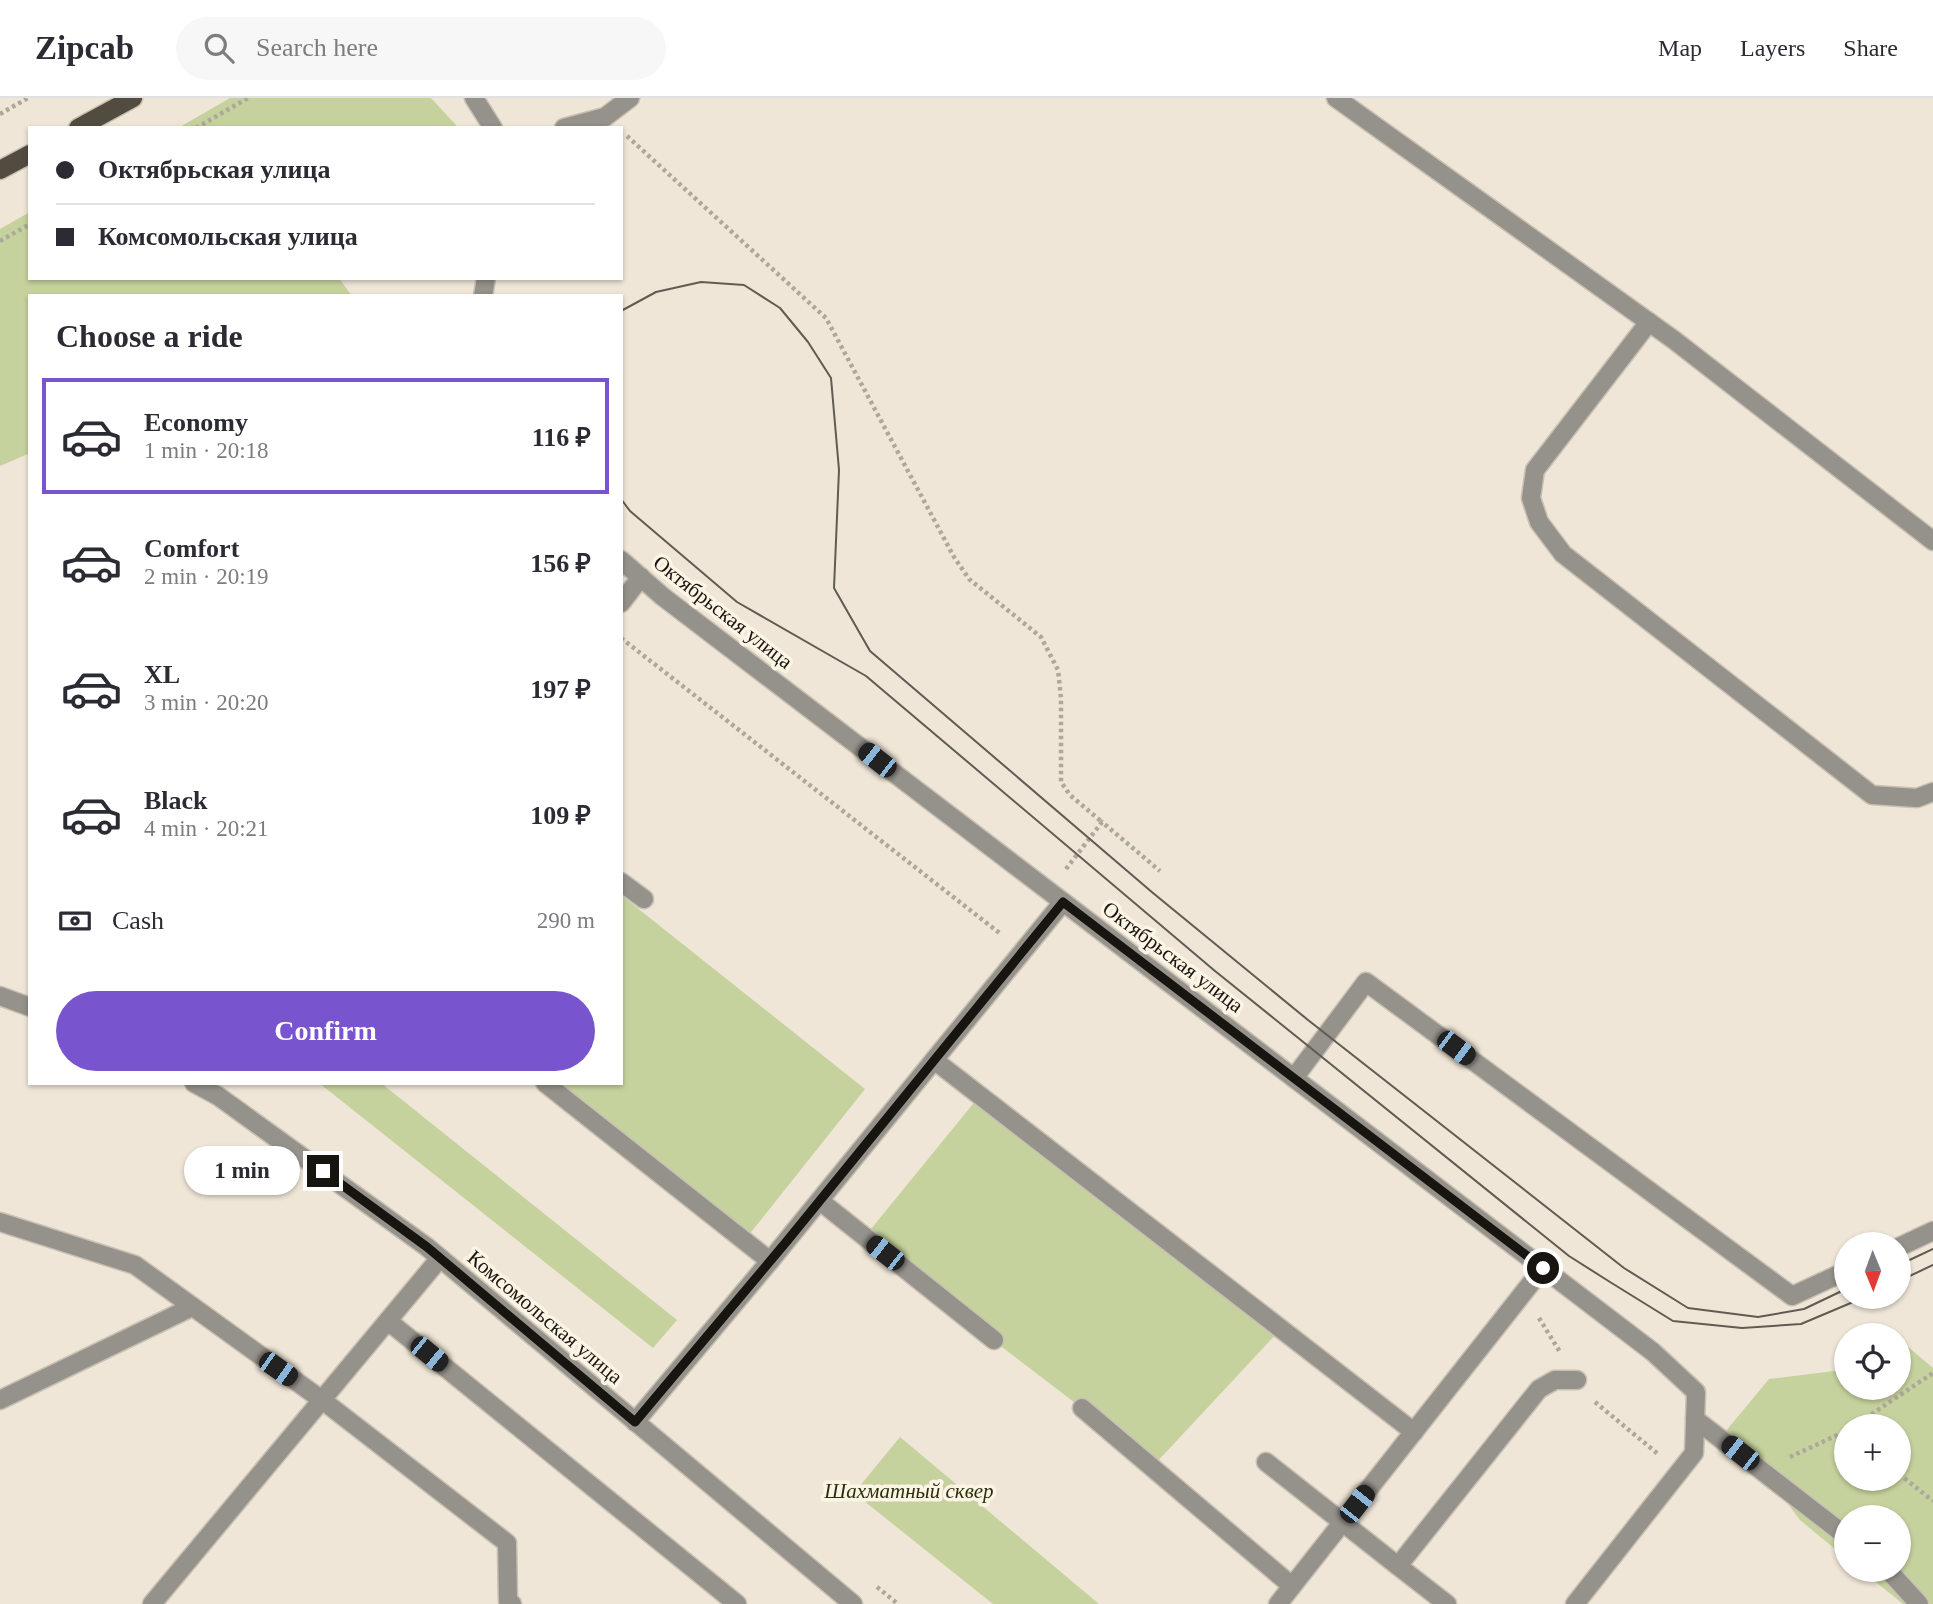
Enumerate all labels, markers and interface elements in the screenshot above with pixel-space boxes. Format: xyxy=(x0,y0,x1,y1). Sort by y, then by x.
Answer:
search box xyxy=(176,17,666,80)
icon: search xyxy=(200,29,238,67)
text: Zipcab xyxy=(35,30,134,66)
text: Search here xyxy=(256,33,378,62)
text: Map xyxy=(1658,35,1702,61)
text: Layers xyxy=(1740,35,1805,61)
text: Share xyxy=(1843,35,1898,61)
text: Октябрьская улица xyxy=(98,155,331,184)
text: Комсомольская улица xyxy=(98,222,358,251)
text: Choose a ride xyxy=(56,318,243,354)
icon: car xyxy=(60,405,123,468)
text: Economy xyxy=(144,408,248,437)
text: 116 ₽ xyxy=(532,423,591,452)
text: 1 min · 20:18 xyxy=(144,438,269,463)
icon: car xyxy=(60,531,123,594)
text: Comfort xyxy=(144,534,239,563)
text: 156 ₽ xyxy=(530,549,591,578)
street label: Октябрьская улица xyxy=(649,550,798,674)
text: 2 min · 20:19 xyxy=(144,564,269,589)
icon: car xyxy=(60,657,123,720)
text: XL xyxy=(144,660,180,689)
text: 197 ₽ xyxy=(530,675,591,704)
text: 3 min · 20:20 xyxy=(144,690,269,715)
car xyxy=(854,739,901,781)
icon: car xyxy=(60,783,123,846)
text: Black xyxy=(144,786,208,815)
text: 109 ₽ xyxy=(530,801,591,830)
text: 4 min · 20:21 xyxy=(144,816,269,841)
street label: Октябрьская улица xyxy=(1098,896,1249,1018)
icon: cash xyxy=(56,902,94,940)
text: Cash xyxy=(112,906,164,935)
text: 290 m xyxy=(537,908,595,933)
button: Confirm xyxy=(56,991,595,1071)
car xyxy=(1433,1027,1480,1069)
callout: 1 min xyxy=(183,1146,298,1196)
route end xyxy=(307,1155,339,1187)
text: 1 min xyxy=(214,1158,270,1183)
car xyxy=(862,1232,909,1274)
north arrow xyxy=(1834,1232,1911,1309)
map controls xyxy=(1834,1232,1911,1582)
street label: Комсомольская улица xyxy=(463,1245,628,1389)
route start xyxy=(1527,1252,1559,1284)
button: locate xyxy=(1834,1323,1911,1400)
car xyxy=(407,1333,452,1375)
car xyxy=(255,1348,302,1390)
button: + xyxy=(1834,1414,1911,1491)
car xyxy=(1717,1432,1764,1474)
park label: Шахматный сквер xyxy=(823,1479,994,1503)
car xyxy=(1336,1481,1379,1527)
button: − xyxy=(1834,1505,1911,1582)

